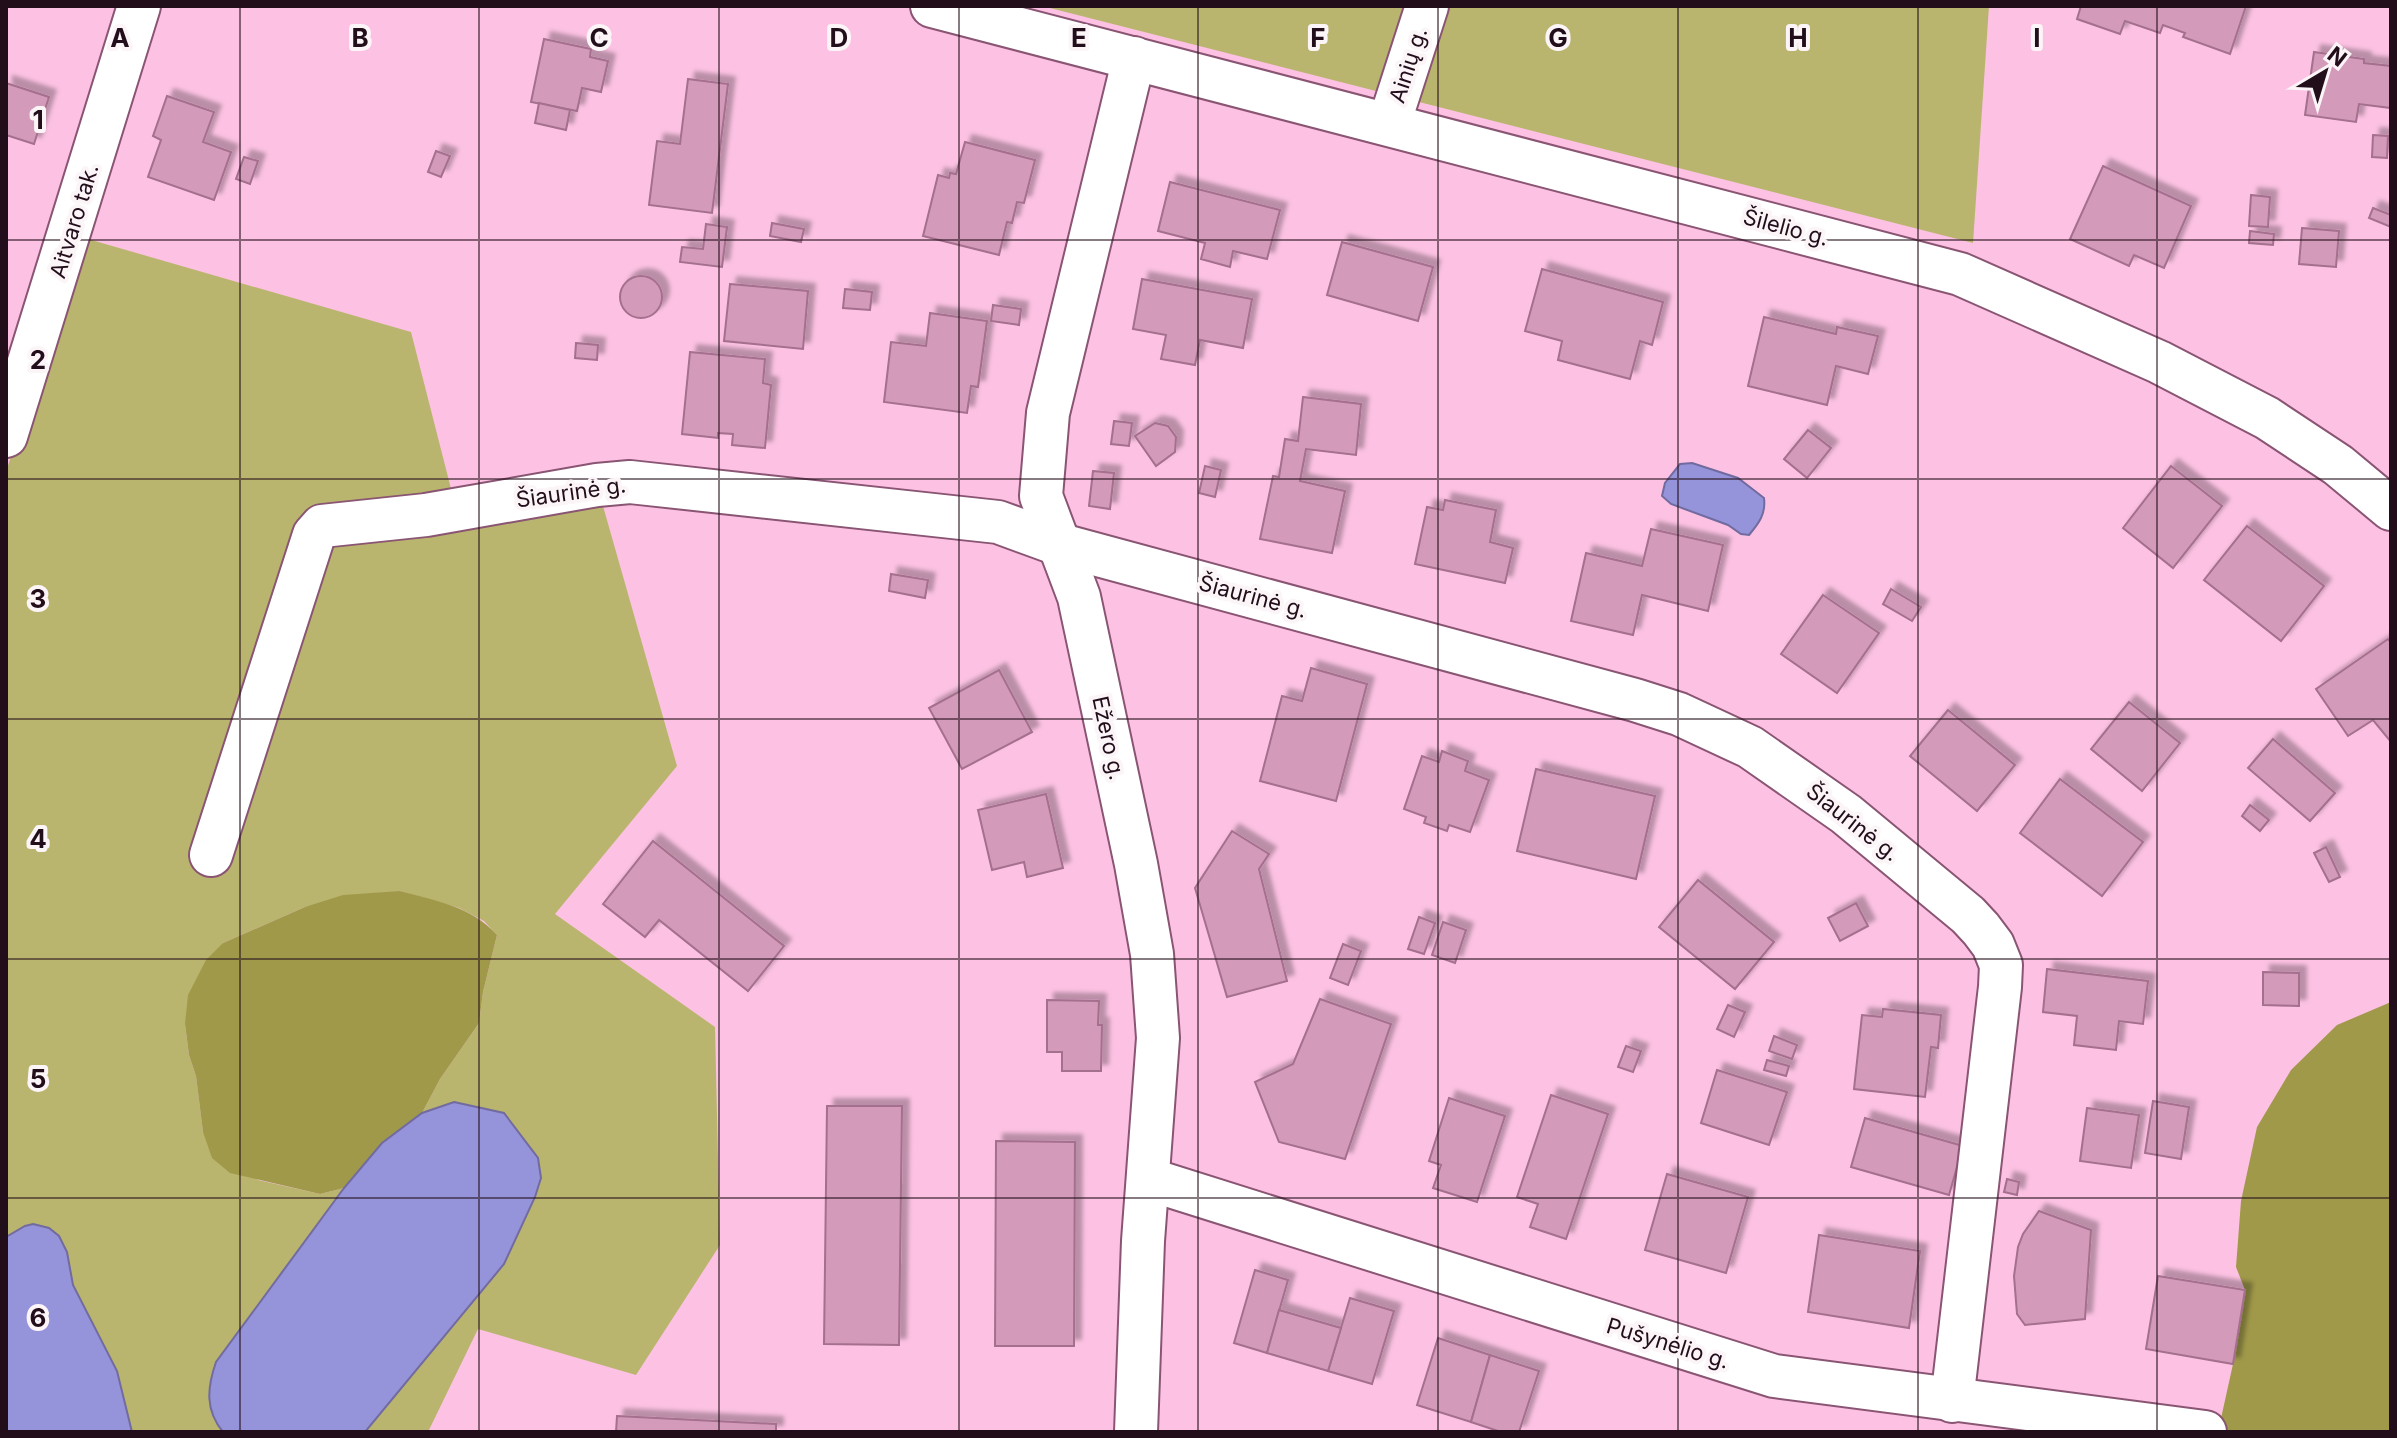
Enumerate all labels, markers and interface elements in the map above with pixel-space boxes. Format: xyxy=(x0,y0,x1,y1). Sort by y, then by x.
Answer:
text: A xyxy=(110,22,130,53)
text: B xyxy=(351,22,369,53)
text: C xyxy=(589,22,609,53)
text: D xyxy=(830,22,848,53)
text: E xyxy=(1071,22,1087,53)
text: F xyxy=(1310,22,1326,53)
text: G xyxy=(1548,22,1568,53)
text: H xyxy=(1788,22,1808,53)
text: I xyxy=(2033,22,2041,53)
street label: Ainių g. xyxy=(1384,24,1432,106)
north arrow xyxy=(2285,32,2365,112)
text: N xyxy=(2323,41,2352,72)
text: 1 xyxy=(32,104,44,135)
street label: Aitvaro tak. xyxy=(44,161,104,281)
street label: Šilelio g. xyxy=(1740,203,1832,251)
text: 2 xyxy=(30,344,46,375)
street label: Šiaurinė g. xyxy=(514,471,628,513)
street label: Šiaurinė g. xyxy=(1196,569,1310,623)
text: 3 xyxy=(30,583,46,614)
street label: Ežero g. xyxy=(1087,694,1131,782)
street label: Šiaurinė g. xyxy=(1801,778,1905,866)
text: 4 xyxy=(29,823,47,854)
text: 5 xyxy=(30,1063,46,1094)
text: 6 xyxy=(30,1302,46,1333)
street label: Pušynėlio g. xyxy=(1604,1312,1732,1374)

